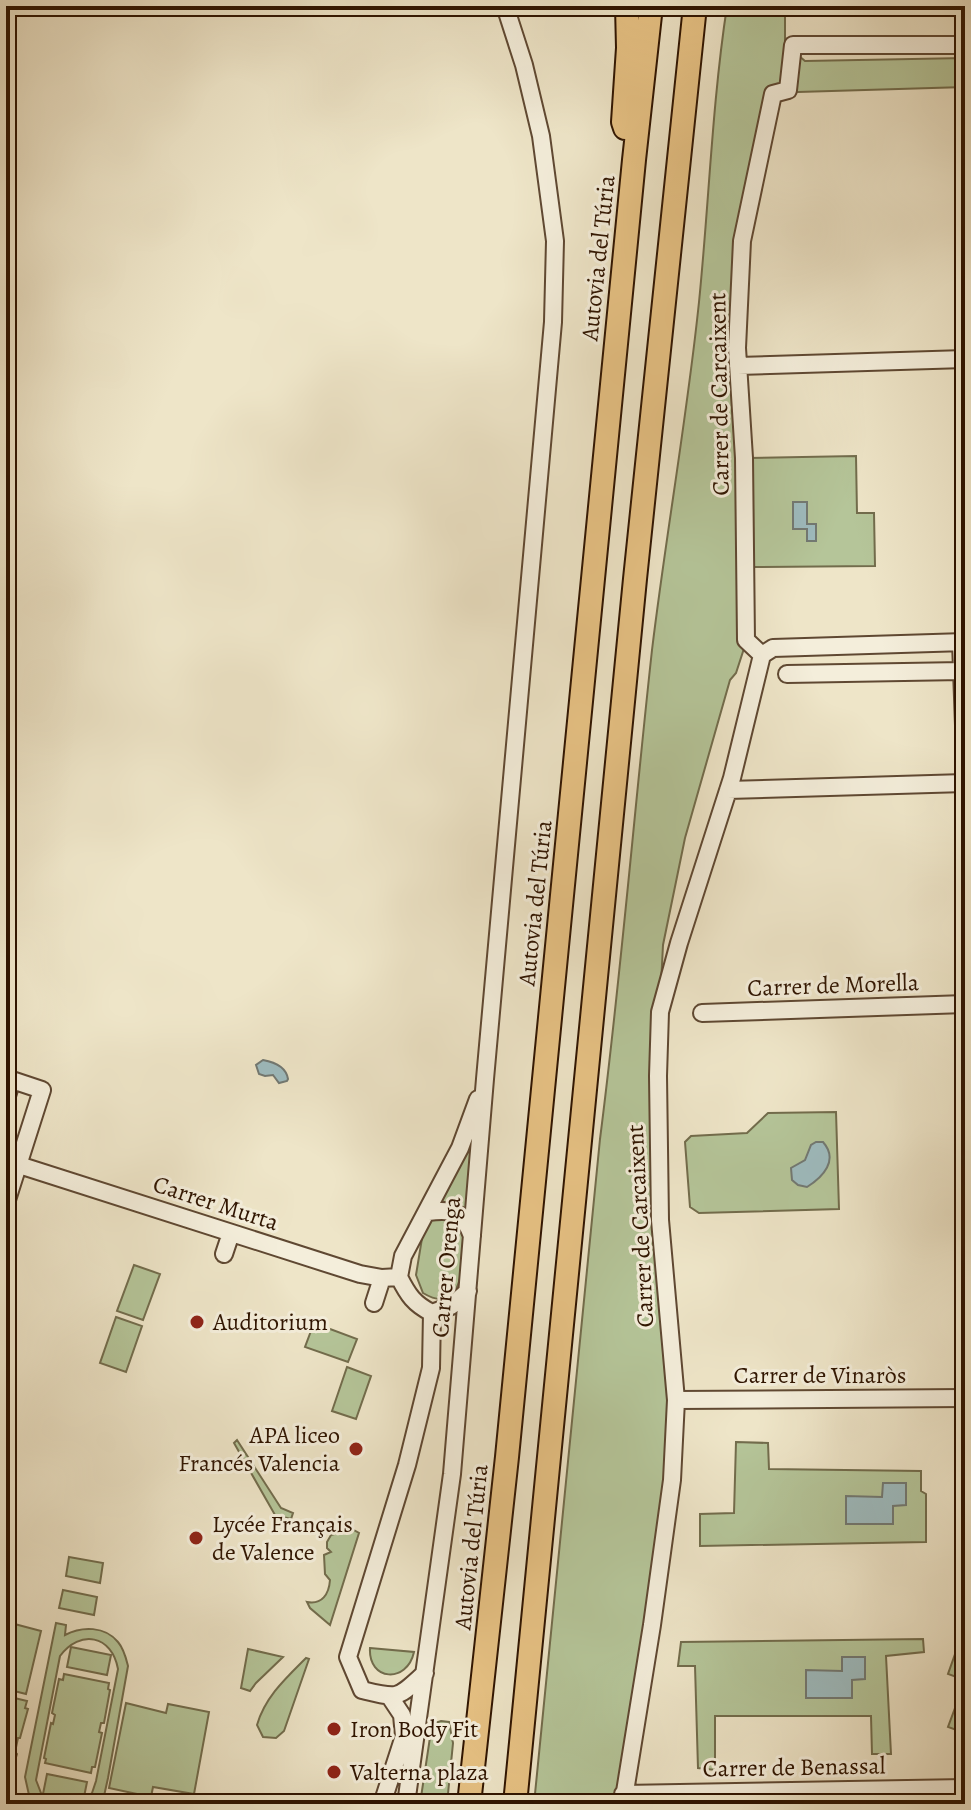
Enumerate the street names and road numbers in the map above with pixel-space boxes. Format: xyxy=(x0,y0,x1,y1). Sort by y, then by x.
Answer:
street label: Autovia del Túria xyxy=(573,173,623,343)
street label: Carrer de Carcaixent xyxy=(701,292,737,496)
street label: Autovia del Túria xyxy=(510,818,560,988)
street label: Carrer de Morella xyxy=(747,966,920,1004)
street label: Carrer de Carcaixent xyxy=(619,1124,661,1328)
street label: Carrer Murta xyxy=(149,1168,284,1239)
street label: Carrer Orenga xyxy=(424,1194,468,1339)
street label: Carrer de Vinaròs xyxy=(734,1359,906,1391)
street label: Autovia del Túria xyxy=(446,1462,496,1632)
street label: Carrer de Benassal xyxy=(702,1749,886,1785)

